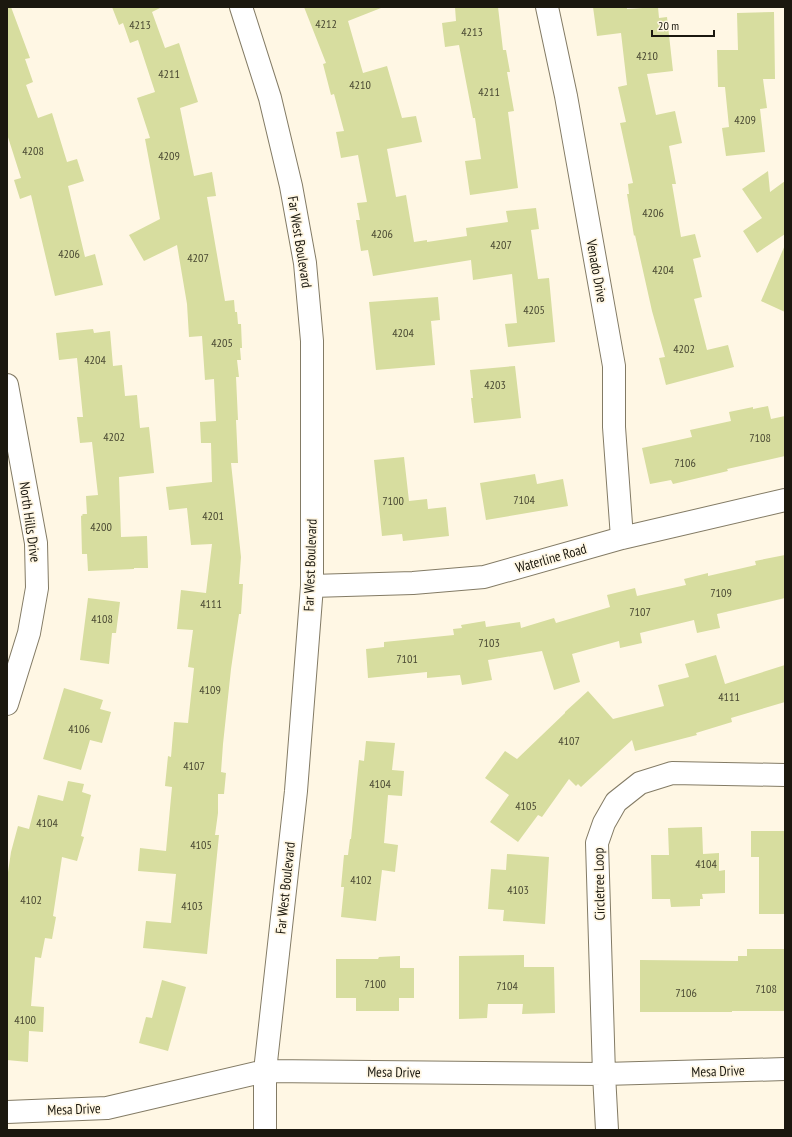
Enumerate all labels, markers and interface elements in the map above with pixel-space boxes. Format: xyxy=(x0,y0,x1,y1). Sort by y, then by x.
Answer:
scale bar xyxy=(652,12,714,38)
house number: 4212 xyxy=(315,16,337,31)
house number: 4213 xyxy=(129,17,151,32)
text: 20 m xyxy=(658,18,679,33)
house number: 4213 xyxy=(461,24,483,39)
house number: 4210 xyxy=(636,48,658,63)
house number: 4211 xyxy=(158,66,180,81)
house number: 4210 xyxy=(349,77,371,92)
house number: 4211 xyxy=(478,84,500,99)
house number: 4209 xyxy=(734,112,756,127)
house number: 4208 xyxy=(22,143,44,158)
house number: 4209 xyxy=(158,148,180,163)
street label: Far West Boulevard xyxy=(284,195,316,289)
house number: 4206 xyxy=(642,205,664,220)
house number: 4206 xyxy=(371,226,393,241)
house number: 4207 xyxy=(490,237,512,252)
street label: Venado Drive xyxy=(582,237,611,304)
house number: 4206 xyxy=(58,246,80,261)
house number: 4207 xyxy=(187,250,209,265)
house number: 4204 xyxy=(652,262,674,277)
house number: 4205 xyxy=(523,302,545,317)
house number: 4204 xyxy=(392,325,414,340)
house number: 4205 xyxy=(211,335,233,350)
house number: 4202 xyxy=(673,341,695,356)
house number: 4204 xyxy=(84,352,106,367)
house number: 4203 xyxy=(484,377,506,392)
house number: 4202 xyxy=(103,429,125,444)
house number: 7108 xyxy=(749,430,771,445)
house number: 7106 xyxy=(674,455,696,470)
street label: North Hills Drive xyxy=(15,481,45,564)
house number: 7104 xyxy=(513,492,535,507)
house number: 7100 xyxy=(382,493,404,508)
house number: 4201 xyxy=(202,508,224,523)
street label: Far West Boulevard xyxy=(299,518,321,612)
house number: 4200 xyxy=(90,519,112,534)
street label: Waterline Road xyxy=(513,539,589,577)
house number: 7109 xyxy=(710,585,732,600)
house number: 4111 xyxy=(200,596,222,611)
house number: 7107 xyxy=(629,604,651,619)
house number: 4108 xyxy=(91,611,113,626)
house number: 7103 xyxy=(478,635,500,650)
house number: 7101 xyxy=(396,651,418,666)
house number: 4109 xyxy=(199,682,221,697)
house number: 4111 xyxy=(718,689,740,704)
house number: 4106 xyxy=(68,721,90,736)
house number: 4107 xyxy=(558,733,580,748)
house number: 4107 xyxy=(183,758,205,773)
house number: 4104 xyxy=(369,776,391,791)
house number: 4105 xyxy=(515,798,537,813)
house number: 4104 xyxy=(36,815,58,830)
house number: 4105 xyxy=(190,837,212,852)
street label: Far West Boulevard xyxy=(271,841,299,935)
street label: Circletree Loop xyxy=(589,847,609,921)
house number: 4104 xyxy=(695,856,717,871)
house number: 4102 xyxy=(350,872,372,887)
house number: 4103 xyxy=(507,882,529,897)
house number: 4102 xyxy=(20,892,42,907)
house number: 4103 xyxy=(181,898,203,913)
house number: 7100 xyxy=(364,976,386,991)
house number: 7104 xyxy=(496,978,518,993)
house number: 7108 xyxy=(755,981,777,996)
house number: 7106 xyxy=(675,985,697,1000)
house number: 4100 xyxy=(14,1012,36,1027)
street label: Mesa Drive xyxy=(691,1061,745,1081)
street label: Mesa Drive xyxy=(367,1063,421,1081)
street label: Mesa Drive xyxy=(47,1099,101,1119)

